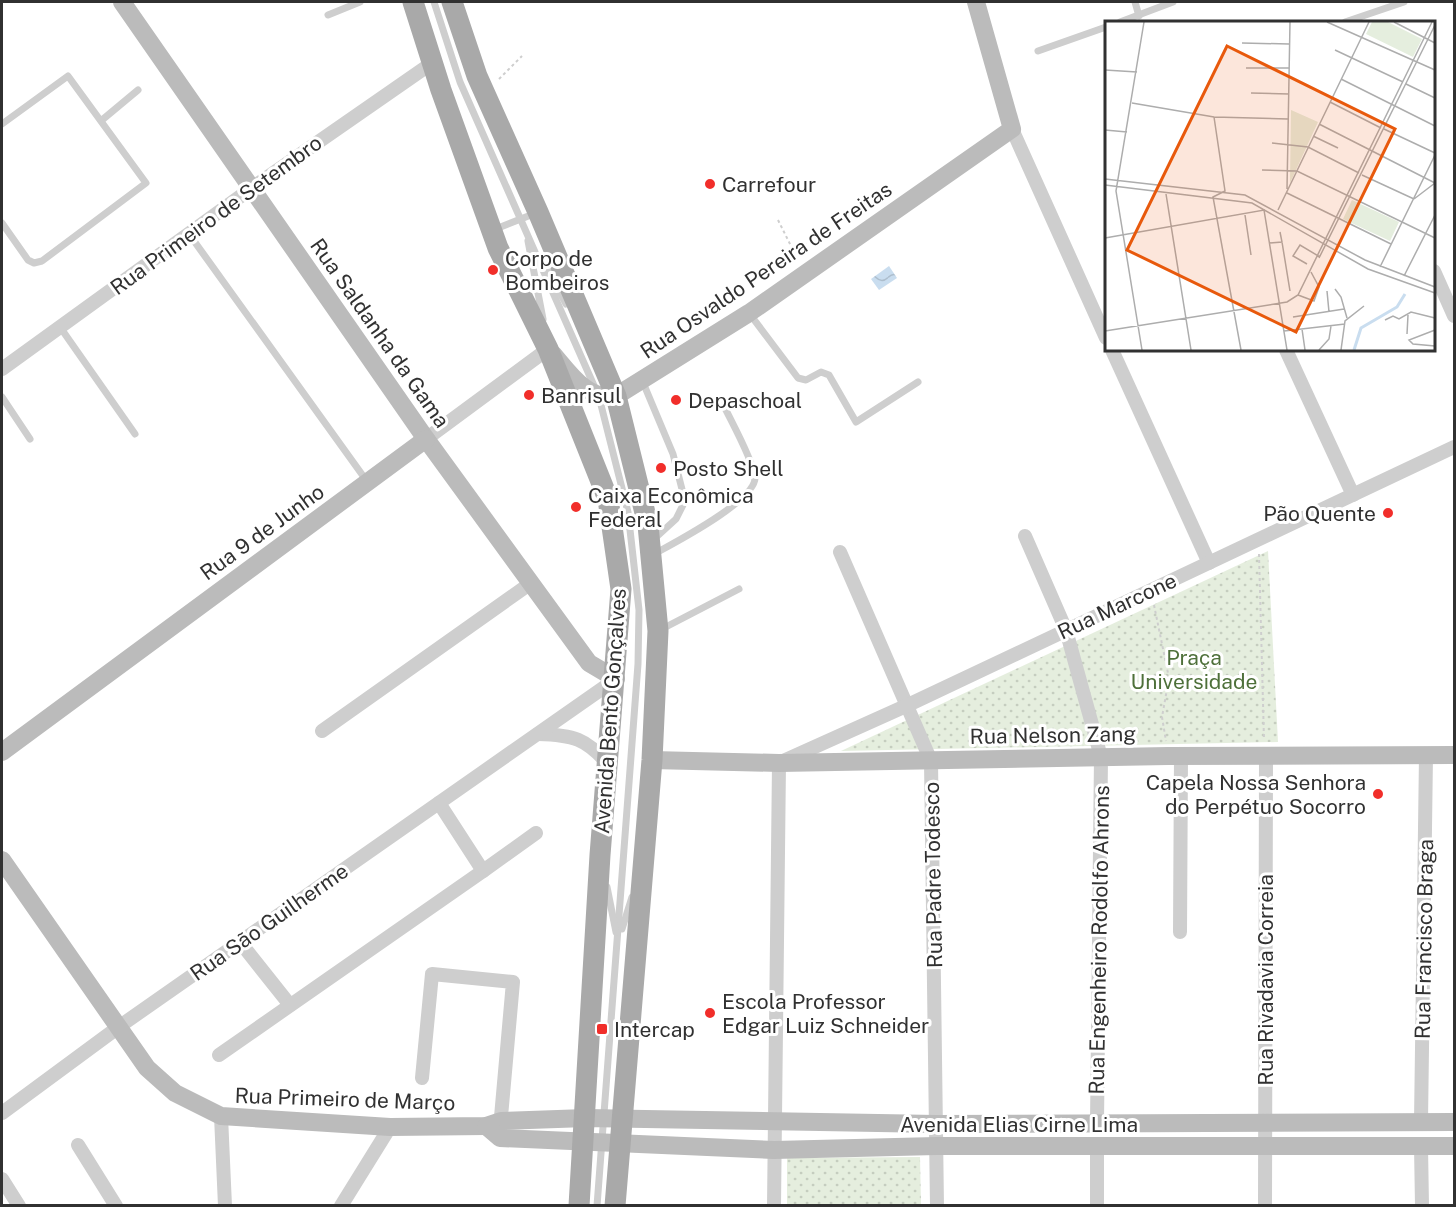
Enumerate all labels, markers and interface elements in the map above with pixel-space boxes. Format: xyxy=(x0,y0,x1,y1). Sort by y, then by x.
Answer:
inset map xyxy=(1105,21,1435,351)
street label: Rua Primeiro de Setembro xyxy=(105,130,327,300)
place label: Carrefour xyxy=(722,172,816,197)
street label: Rua Osvaldo Pereira de Freitas xyxy=(636,176,896,364)
marker: Carrefour xyxy=(703,177,717,191)
street label: Rua Saldanha da Gama xyxy=(305,234,455,432)
place label: Corpo de Bombeiros xyxy=(505,246,609,295)
marker: Corpo de Bombeiros xyxy=(486,263,500,277)
place label: Banrisul xyxy=(541,383,622,408)
marker: Banrisul xyxy=(522,388,536,402)
place label: Depaschoal xyxy=(688,388,802,413)
marker: Depaschoal xyxy=(669,393,683,407)
place label: Posto Shell xyxy=(673,456,784,481)
marker: Posto Shell xyxy=(654,461,668,475)
street label: Rua 9 de Junho xyxy=(195,479,329,585)
place label: Caixa Econômica Federal xyxy=(588,483,754,532)
marker: Caixa Econômica Federal xyxy=(569,500,583,514)
place label: Pão Quente xyxy=(1263,501,1376,526)
marker: Pão Quente xyxy=(1381,506,1395,520)
street label: Rua Marcone xyxy=(1054,568,1180,644)
street label: Avenida Bento Gonçalves xyxy=(589,587,631,835)
park label: Praça Universidade xyxy=(1131,645,1257,694)
street label: Rua Nelson Zang xyxy=(969,721,1137,749)
place label: Capela Nossa Senhora do Perpétuo Socorro xyxy=(1146,770,1366,819)
street label: Rua Padre Todesco xyxy=(919,782,947,968)
street label: Rua Engenheiro Rodolfo Ahrons xyxy=(1084,785,1114,1095)
marker: Capela Nossa Senhora do Perpétuo Socorro xyxy=(1371,787,1385,801)
street label: Rua Francisco Braga xyxy=(1410,839,1438,1039)
street label: Rua São Guilherme xyxy=(185,858,353,986)
street label: Rua Rivadavia Correia xyxy=(1253,874,1278,1086)
place label: Escola Professor Edgar Luiz Schneider xyxy=(722,989,929,1038)
marker: Escola Professor Edgar Luiz Schneider xyxy=(703,1006,717,1020)
place label: Intercap xyxy=(614,1017,695,1042)
marker: Intercap xyxy=(595,1022,609,1036)
street label: Rua Primeiro de Março xyxy=(234,1083,456,1115)
street label: Avenida Elias Cirne Lima xyxy=(900,1112,1138,1137)

